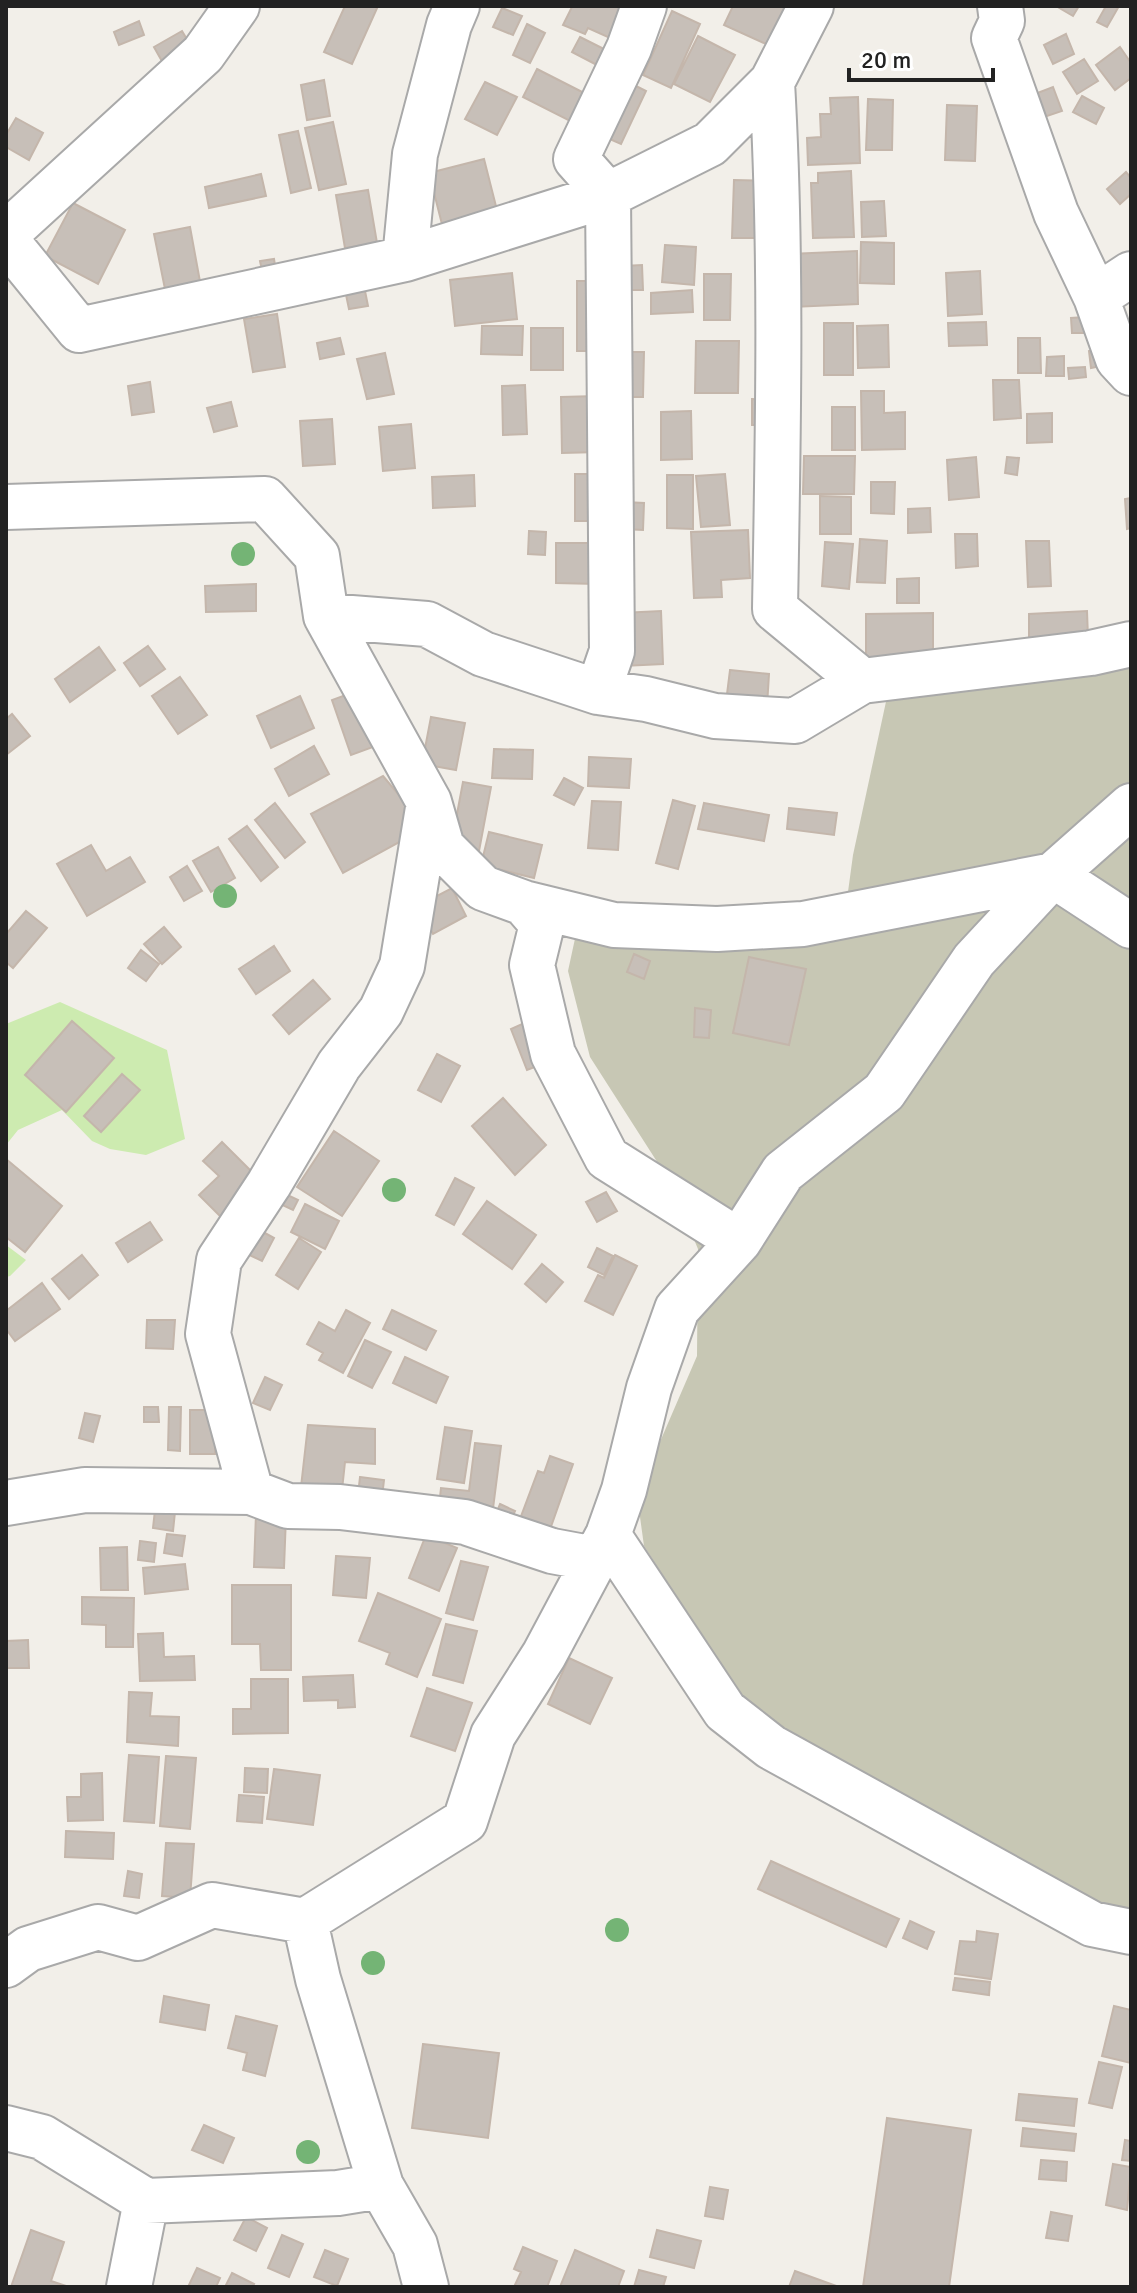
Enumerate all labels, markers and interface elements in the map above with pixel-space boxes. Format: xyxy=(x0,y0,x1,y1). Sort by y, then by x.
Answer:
scale bar xyxy=(849,32,993,82)
text: 20 m xyxy=(861,45,911,75)

